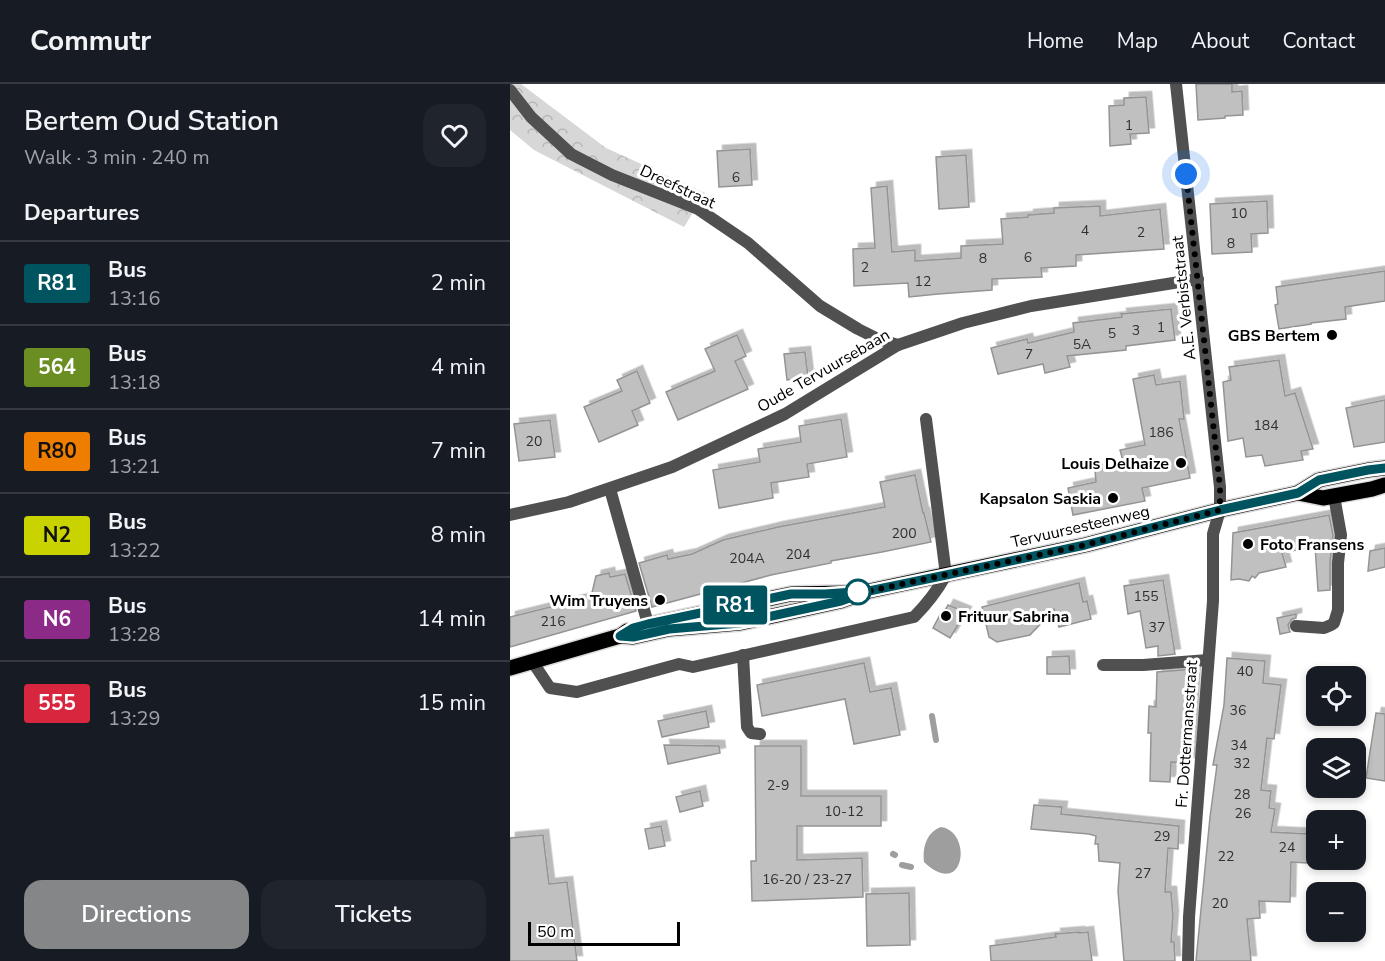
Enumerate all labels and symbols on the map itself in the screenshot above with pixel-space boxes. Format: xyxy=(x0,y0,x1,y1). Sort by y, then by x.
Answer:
house number: 1 xyxy=(1125,116,1133,135)
your location xyxy=(1171,159,1201,189)
street label: Dreefstraat xyxy=(636,160,719,214)
house number: 6 xyxy=(732,168,740,187)
house number: 10 xyxy=(1231,204,1247,223)
house number: 4 xyxy=(1081,221,1089,240)
house number: 2 xyxy=(1137,223,1145,242)
street label: A.E. Verbiststraat xyxy=(1166,234,1201,361)
house number: 8 xyxy=(1227,234,1235,253)
house number: 6 xyxy=(1024,248,1032,267)
house number: 8 xyxy=(979,249,987,268)
house number: 2 xyxy=(861,258,869,277)
house number: 12 xyxy=(915,272,931,291)
house number: 1 xyxy=(1157,318,1165,337)
house number: 3 xyxy=(1132,321,1140,340)
street label: Oude Tervuursebaan xyxy=(753,324,894,418)
house number: 5 xyxy=(1108,324,1116,343)
place label: GBS Bertem xyxy=(1228,325,1320,347)
marker: GBS Bertem xyxy=(1325,328,1339,342)
house number: 5A xyxy=(1073,335,1091,354)
house number: 7 xyxy=(1025,345,1033,364)
house number: 184 xyxy=(1253,416,1279,435)
house number: 186 xyxy=(1148,423,1174,442)
house number: 20 xyxy=(526,432,542,451)
place label: Louis Delhaize xyxy=(1061,453,1169,475)
marker: Louis Delhaize xyxy=(1174,456,1188,470)
place label: Kapsalon Saskia xyxy=(979,488,1101,510)
marker: Kapsalon Saskia xyxy=(1106,491,1120,505)
street label: Tervuursesteenweg xyxy=(1009,500,1152,554)
house number: 200 xyxy=(891,524,917,543)
place label: Foto Fransens xyxy=(1260,534,1364,556)
marker: Foto Fransens xyxy=(1241,537,1255,551)
house number: 204 xyxy=(785,545,811,564)
house number: 204A xyxy=(729,549,765,568)
unlabelled marker xyxy=(845,579,871,605)
line badge: R81 xyxy=(700,586,770,624)
house number: 155 xyxy=(1133,587,1159,606)
place label: Wim Truyens xyxy=(549,590,648,612)
marker: Wim Truyens xyxy=(653,593,667,607)
place label: Frituur Sabrina xyxy=(958,606,1069,628)
marker: Frituur Sabrina xyxy=(939,609,953,623)
house number: 216 xyxy=(540,612,566,631)
house number: 37 xyxy=(1149,618,1165,637)
street label: Fr. Dottermansstraat xyxy=(1171,659,1203,809)
house number: 40 xyxy=(1237,662,1253,681)
house number: 36 xyxy=(1230,701,1246,720)
house number: 34 xyxy=(1231,736,1247,755)
house number: 32 xyxy=(1234,754,1250,773)
house number: 2-9 xyxy=(767,776,789,795)
house number: 28 xyxy=(1234,785,1250,804)
house number: 10-12 xyxy=(824,802,864,821)
house number: 26 xyxy=(1235,804,1251,823)
house number: 29 xyxy=(1154,827,1170,846)
house number: 24 xyxy=(1279,838,1295,857)
house number: 22 xyxy=(1218,847,1234,866)
house number: 27 xyxy=(1135,864,1151,883)
house number: 16-20 / 23-27 xyxy=(762,870,852,889)
house number: 20 xyxy=(1212,894,1228,913)
scale bar xyxy=(528,919,680,946)

